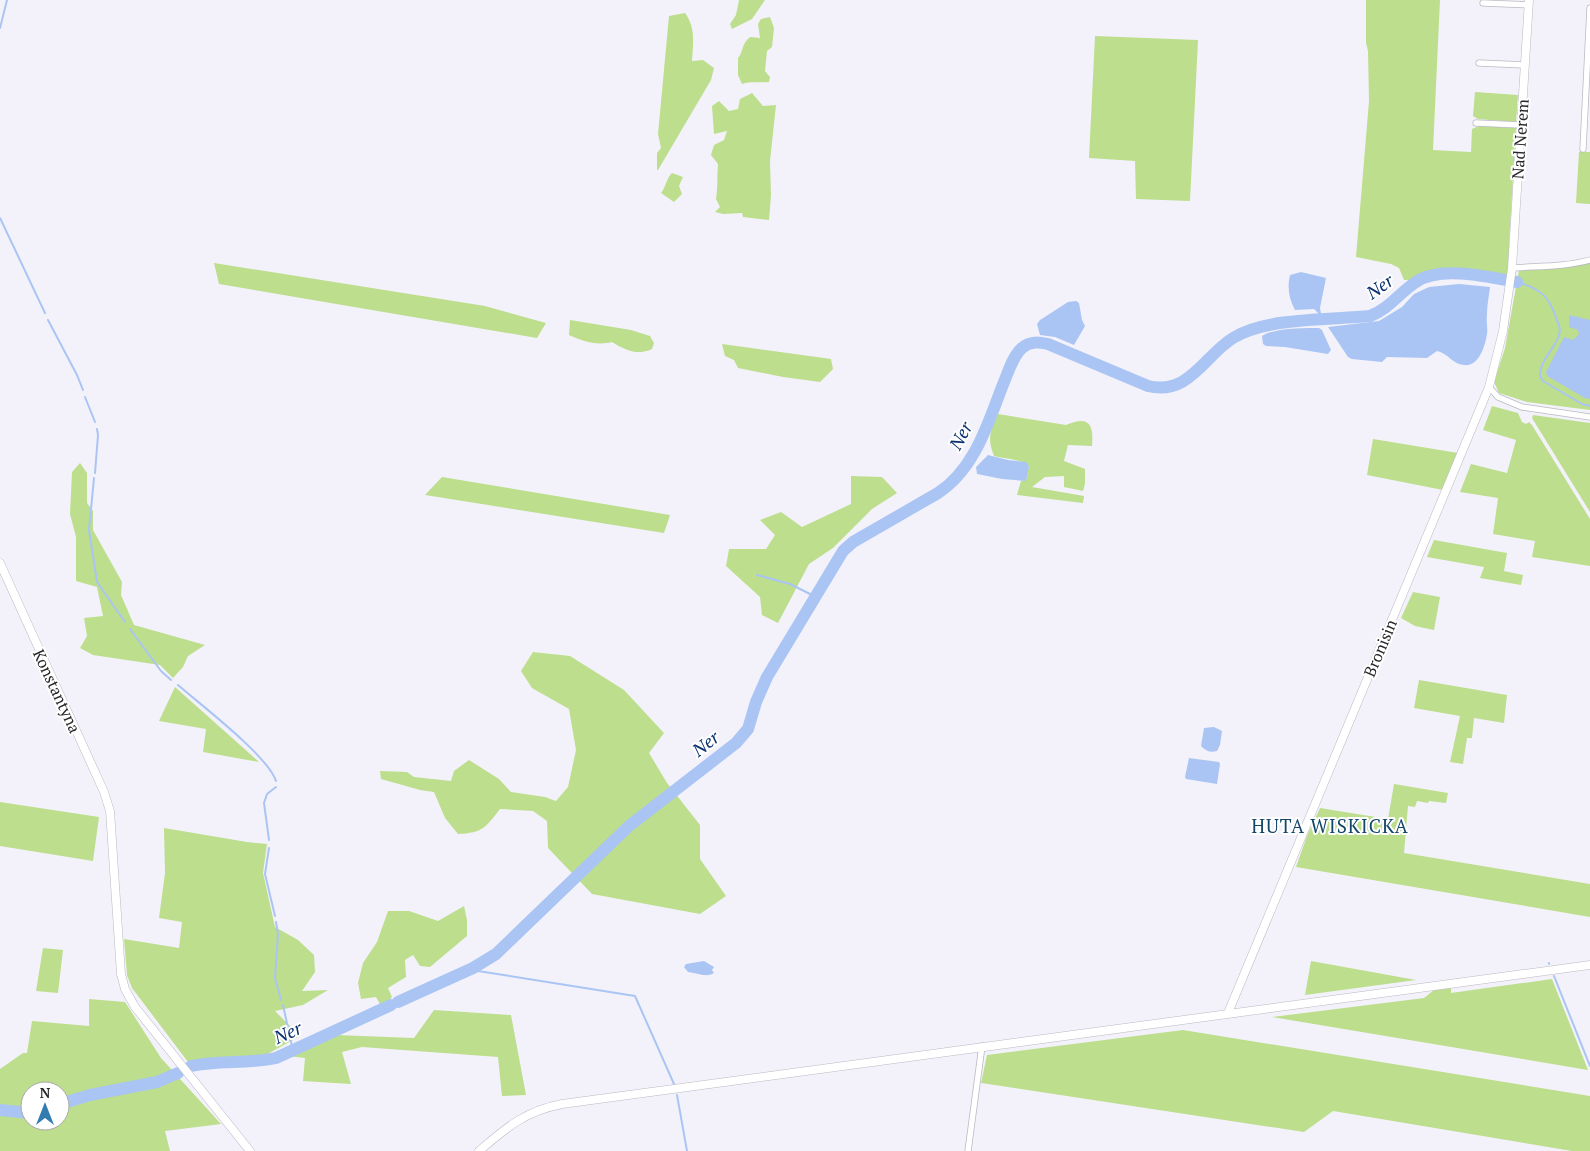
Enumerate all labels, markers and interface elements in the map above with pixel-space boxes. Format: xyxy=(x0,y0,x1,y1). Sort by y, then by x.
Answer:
street label: Nad Nerem xyxy=(1506,98,1534,180)
water label: Ner xyxy=(1360,268,1399,305)
water label: Ner xyxy=(942,417,978,454)
street label: Bronisin xyxy=(1358,615,1402,680)
street label: Konstantyna xyxy=(28,646,86,736)
water label: Ner xyxy=(686,724,725,762)
district label: HUTA WISKICKA xyxy=(1251,813,1409,838)
water label: Ner xyxy=(269,1015,306,1049)
north arrow xyxy=(20,1081,70,1131)
text: N xyxy=(40,1083,51,1102)

